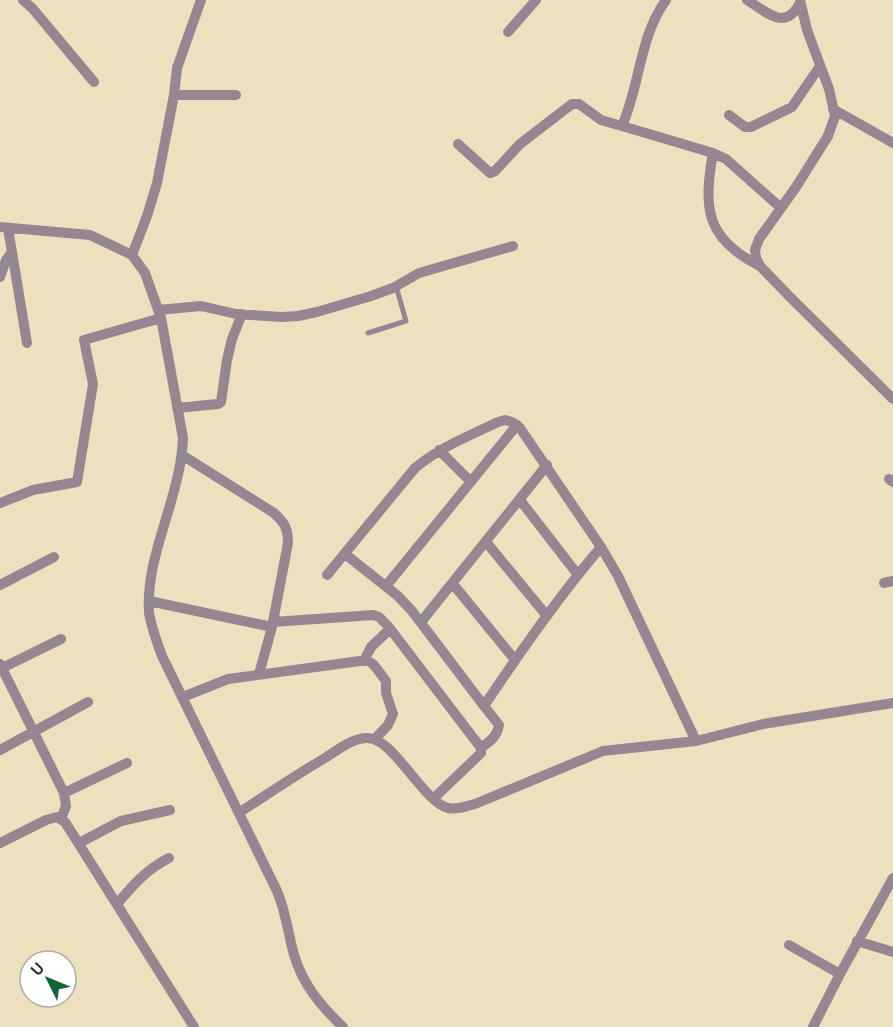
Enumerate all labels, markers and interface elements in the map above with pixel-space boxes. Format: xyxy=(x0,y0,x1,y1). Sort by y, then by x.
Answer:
north arrow xyxy=(18,949,78,1009)
text: U xyxy=(26,958,49,980)

